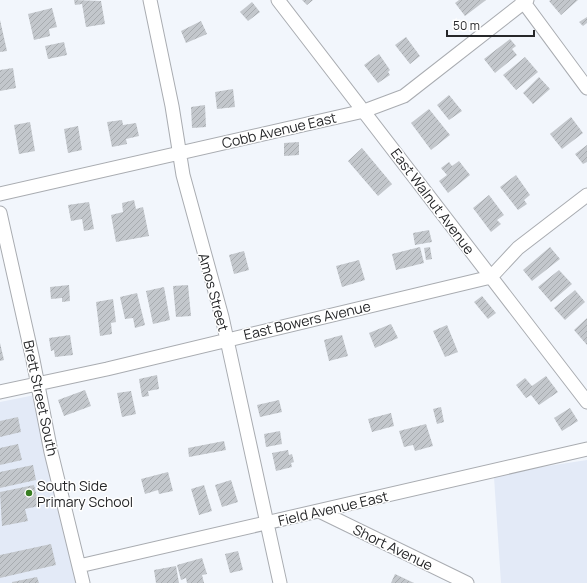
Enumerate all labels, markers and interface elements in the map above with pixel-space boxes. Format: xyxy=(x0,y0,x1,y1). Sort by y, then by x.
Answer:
scale bar xyxy=(447,12,534,38)
text: 50 m xyxy=(453,17,480,34)
street label: Cobb Avenue East xyxy=(220,107,339,152)
street label: East Walnut Avenue xyxy=(387,144,479,258)
street label: Amos Street xyxy=(194,251,234,334)
street label: East Bowers Avenue xyxy=(242,296,372,344)
street label: Brett Street South xyxy=(19,338,63,458)
place label: South Side Primary School xyxy=(37,476,133,511)
street label: Field Avenue East xyxy=(276,486,390,530)
marker: South Side Primary School xyxy=(24,488,34,498)
street label: Short Avenue xyxy=(350,519,436,575)

